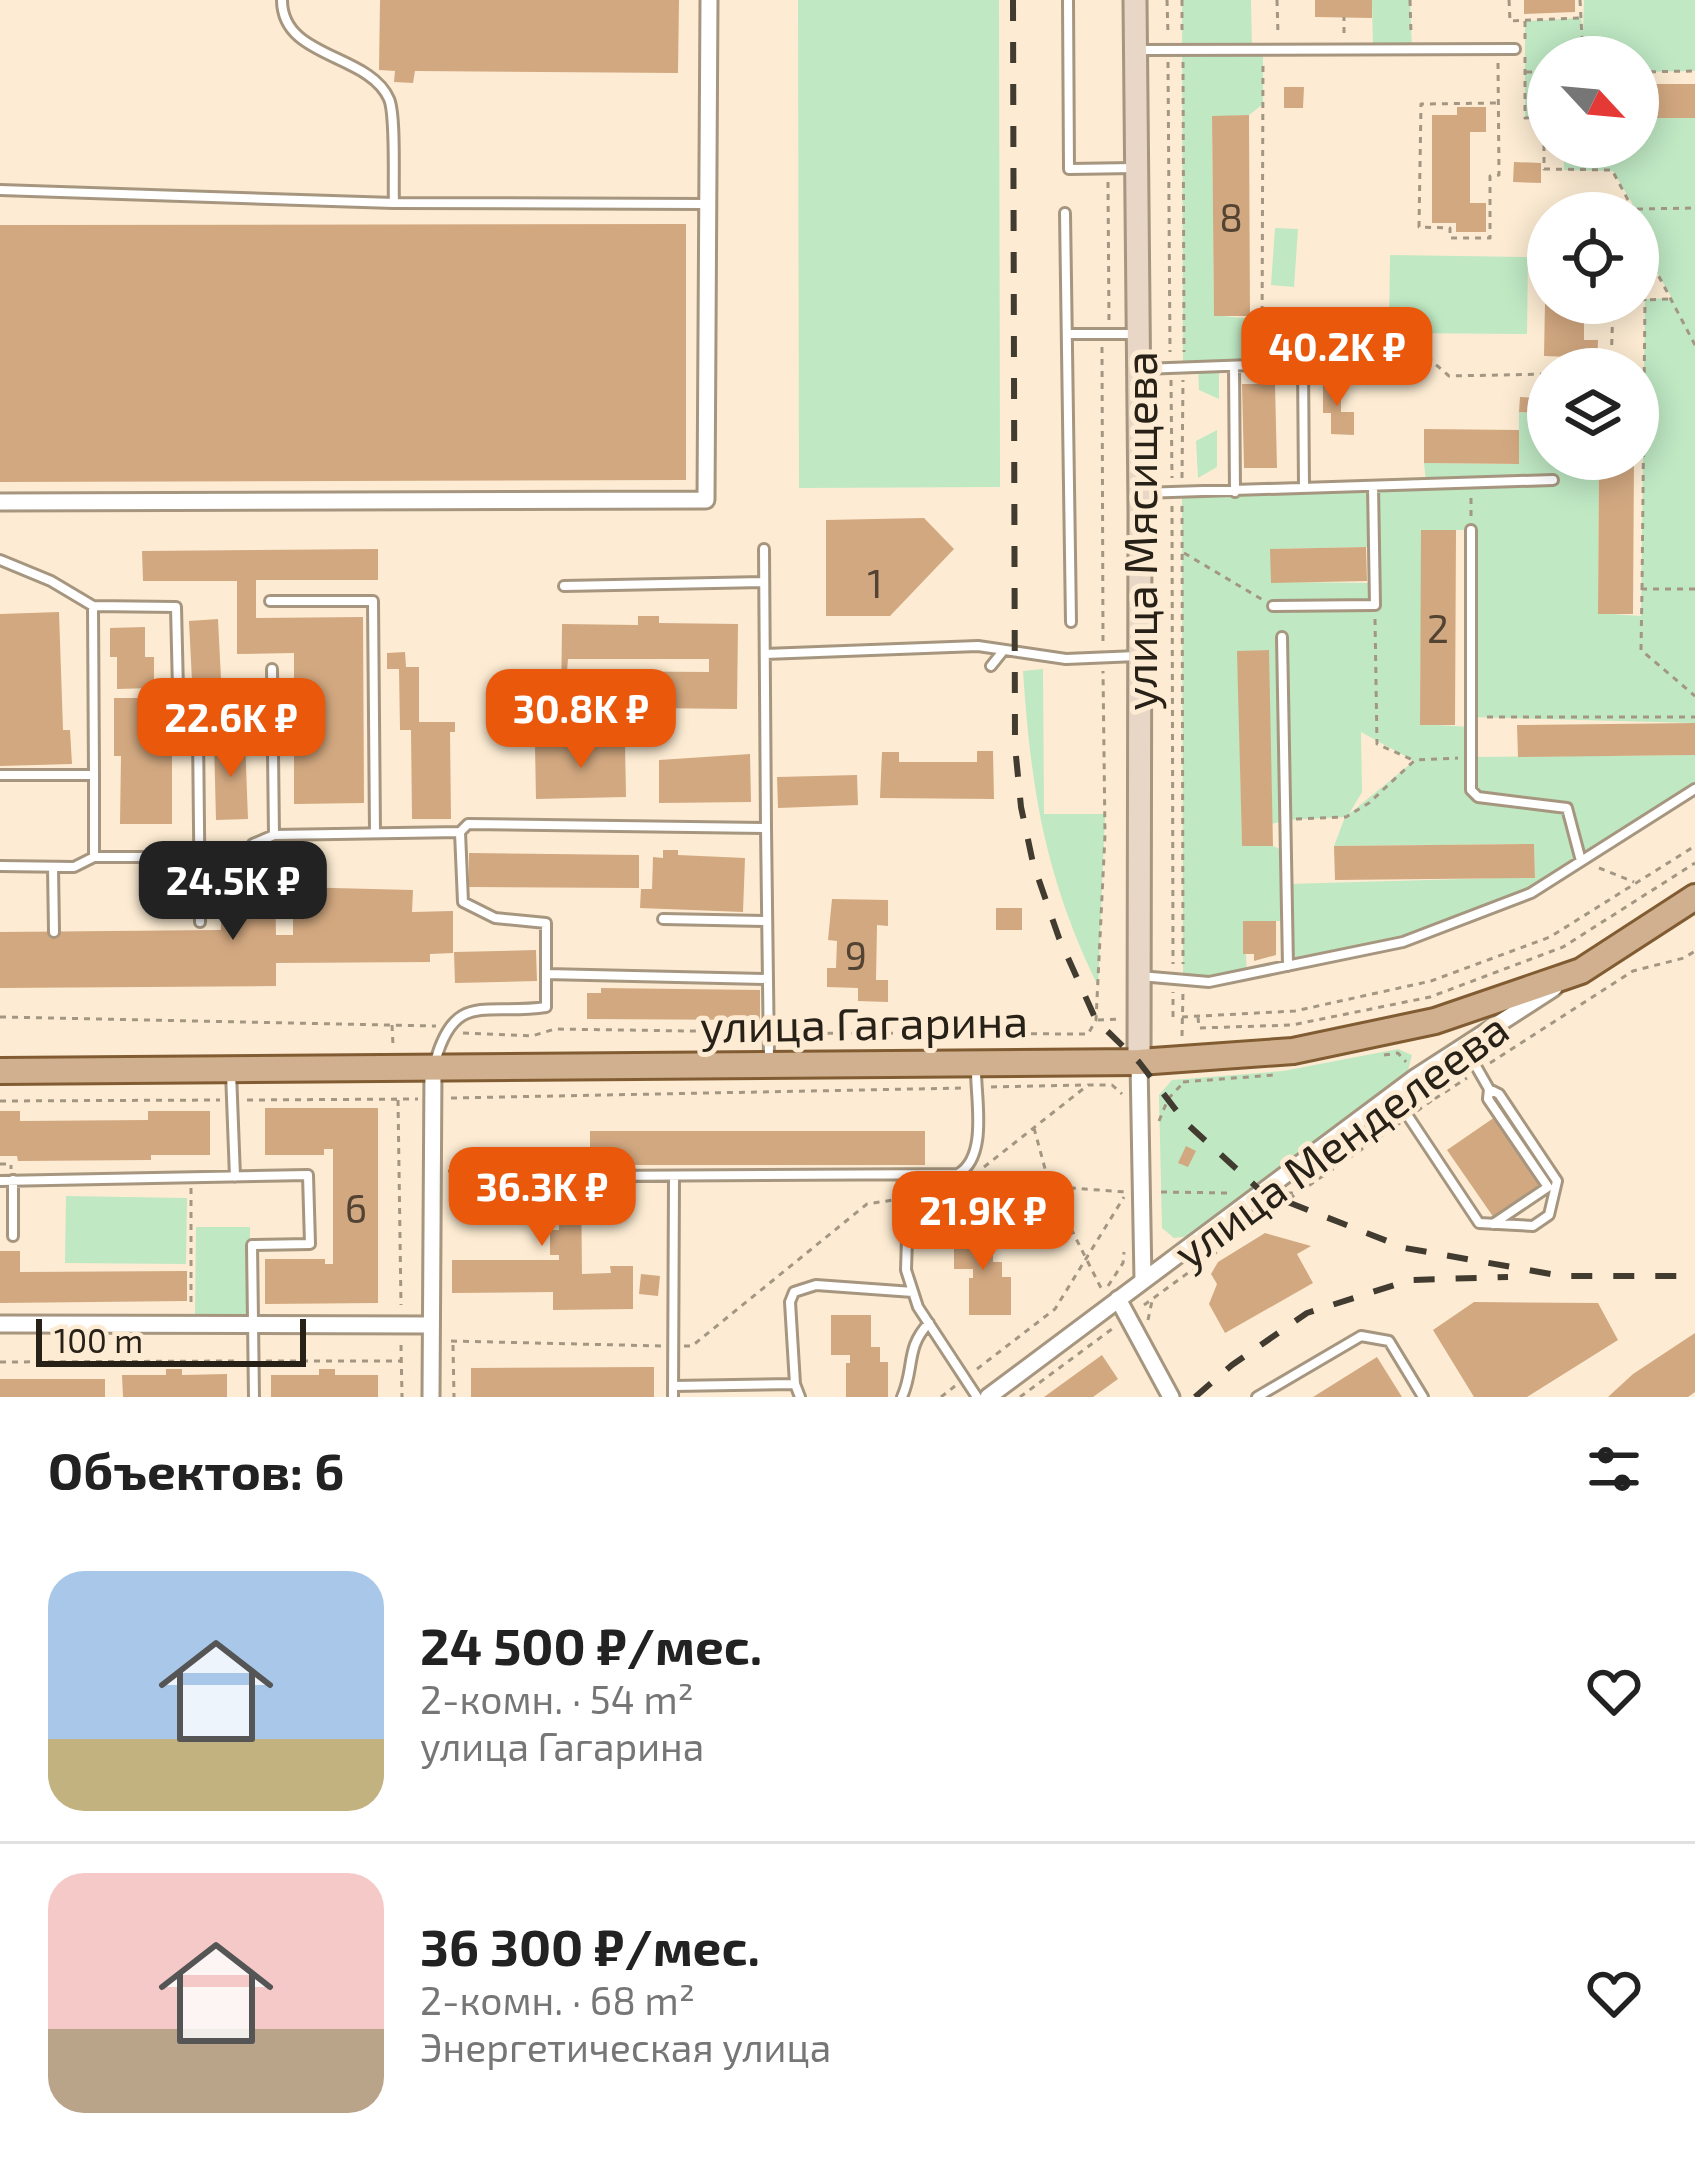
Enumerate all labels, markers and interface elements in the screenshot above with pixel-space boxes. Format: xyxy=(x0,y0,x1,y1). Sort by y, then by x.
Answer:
north arrow xyxy=(1527,36,1659,168)
map controls xyxy=(1527,36,1659,480)
button: locate xyxy=(1527,192,1659,324)
house number: 8 xyxy=(1219,193,1243,240)
pin: 40.2K ₽ xyxy=(1226,307,1448,409)
text: 40.2K ₽ xyxy=(1268,322,1406,369)
button: layers xyxy=(1527,348,1659,480)
street label: улица Мясищева xyxy=(1112,351,1167,711)
house number: 1 xyxy=(867,559,883,606)
house number: 2 xyxy=(1427,604,1449,651)
pin: 30.8K ₽ xyxy=(470,669,692,771)
pin: 22.6K ₽ xyxy=(120,678,342,780)
text: 30.8K ₽ xyxy=(513,684,649,731)
text: 22.6K ₽ xyxy=(164,693,298,740)
pin: 24.5K ₽ xyxy=(122,841,344,943)
text: 24.5K ₽ xyxy=(166,856,300,903)
house number: 9 xyxy=(845,931,867,978)
street label: улица Гагарина xyxy=(700,992,1028,1053)
street label: улица Менделеева xyxy=(1162,1000,1518,1279)
pin: 36.3K ₽ xyxy=(431,1147,653,1249)
text: 36.3K ₽ xyxy=(476,1162,608,1209)
pin: 21.9K ₽ xyxy=(872,1171,1094,1273)
house number: 6 xyxy=(345,1184,367,1231)
text: 21.9K ₽ xyxy=(919,1186,1047,1233)
scale bar xyxy=(36,1313,306,1366)
text: 100 m xyxy=(54,1320,143,1360)
icon: filters xyxy=(1581,1436,1647,1502)
text: Объектов: 6 xyxy=(48,1439,344,1500)
text: 24 500 ₽/мес. xyxy=(420,1614,762,1675)
icon: home xyxy=(144,1619,288,1763)
icon: heart xyxy=(1581,1658,1647,1724)
text: 2-комн. · 54 m² xyxy=(420,1675,694,1722)
text: улица Гагарина xyxy=(420,1722,704,1769)
text: 36 300 ₽/мес. xyxy=(420,1915,760,1976)
icon: home xyxy=(144,1921,288,2065)
icon: heart xyxy=(1581,1960,1647,2026)
text: 2-комн. · 68 m² xyxy=(420,1976,695,2023)
text: Энергетическая улица xyxy=(420,2023,831,2070)

